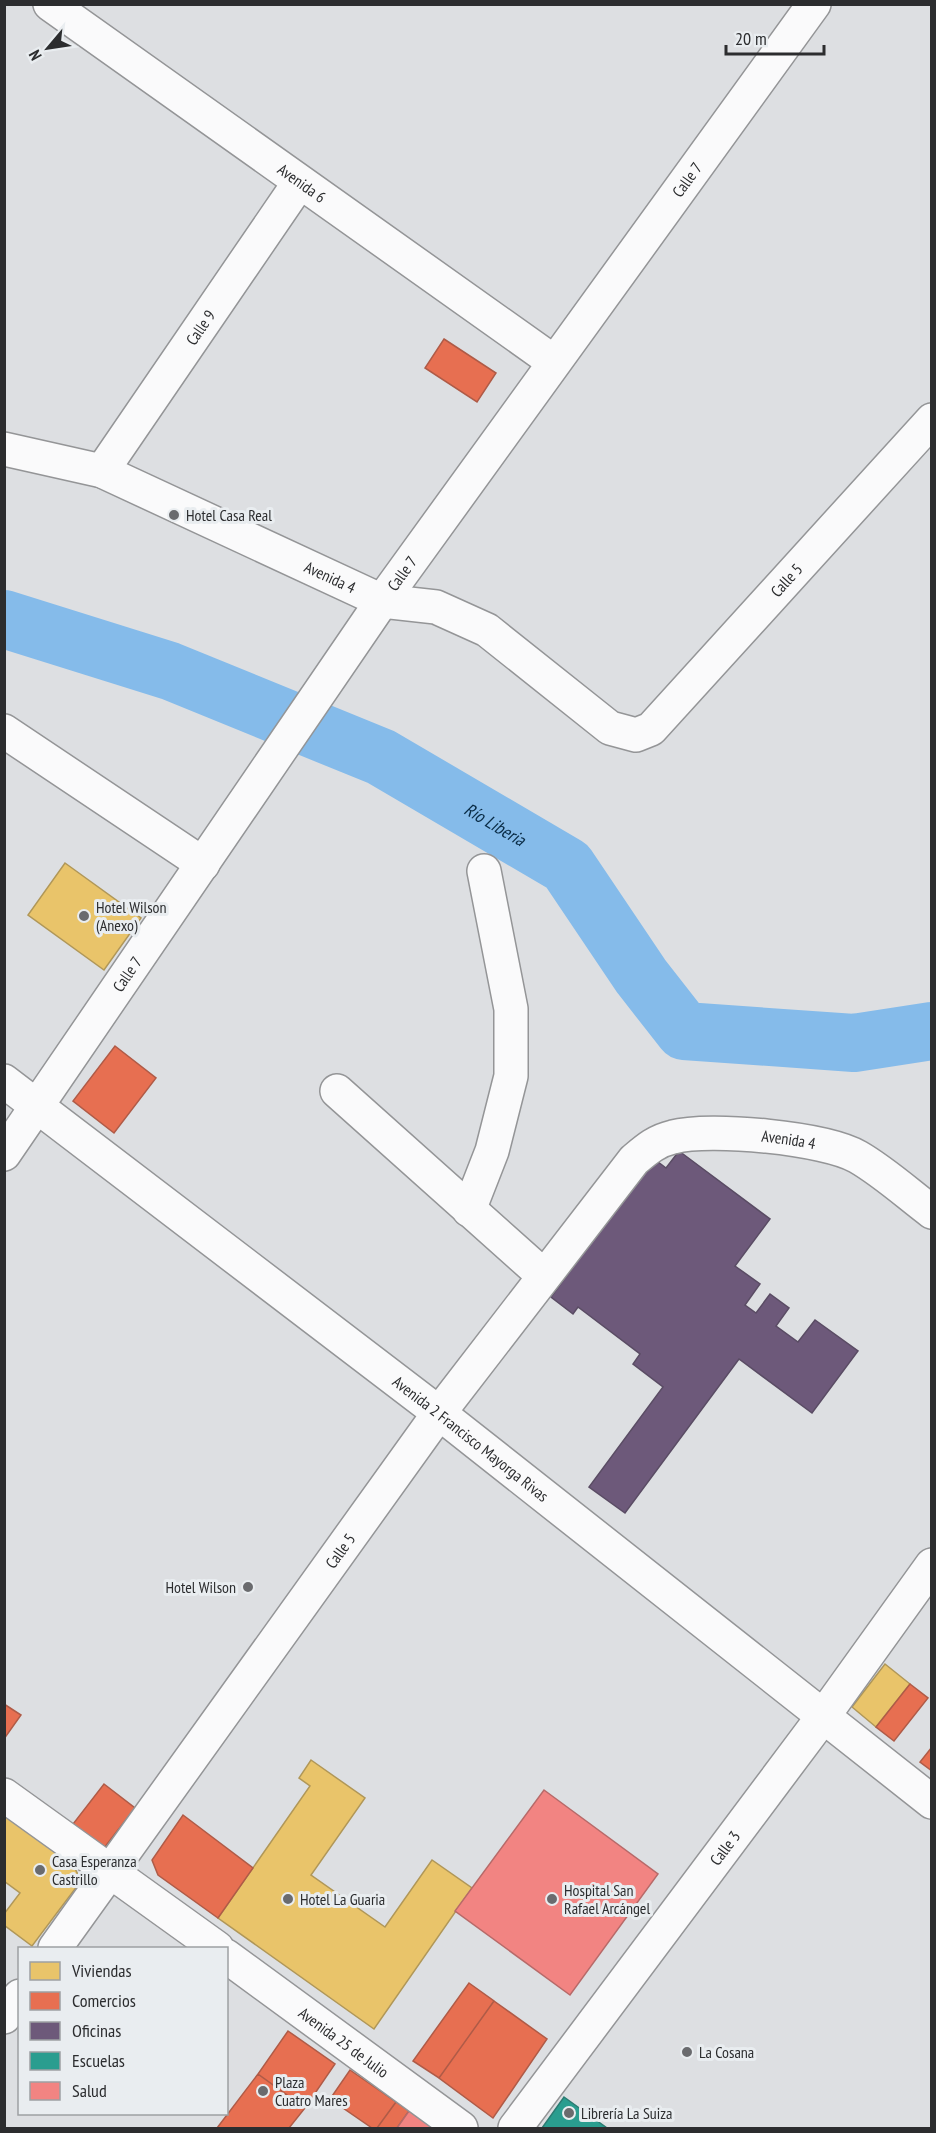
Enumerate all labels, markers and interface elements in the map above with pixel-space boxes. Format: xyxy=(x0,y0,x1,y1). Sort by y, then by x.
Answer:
north arrow xyxy=(18,18,78,78)
scale bar xyxy=(726,18,824,56)
text: 20 m xyxy=(735,27,767,50)
text: N xyxy=(24,47,46,64)
street label: Calle 7 xyxy=(668,158,706,201)
street label: Avenida 6 xyxy=(274,159,330,207)
street label: Calle 9 xyxy=(181,306,219,349)
place label: Hotel Casa Real xyxy=(186,505,272,525)
marker: Hotel Casa Real xyxy=(167,508,181,522)
street label: Calle 7 xyxy=(383,552,421,595)
street label: Avenida 4 xyxy=(301,556,359,597)
street label: Calle 5 xyxy=(766,559,807,601)
water label: Río Liberia xyxy=(460,797,530,851)
place label: Hotel Wilson (Anexo) xyxy=(96,897,167,935)
marker: Hotel Wilson (Anexo) xyxy=(77,909,91,923)
street label: Calle 7 xyxy=(108,953,146,995)
street label: Avenida 4 xyxy=(761,1126,818,1153)
street label: Avenida 2 Francisco Mayorga Rivas xyxy=(389,1371,553,1506)
street label: Calle 5 xyxy=(321,1529,359,1572)
place label: Hotel Wilson xyxy=(165,1577,236,1597)
marker: Hotel Wilson xyxy=(241,1580,255,1594)
street label: Calle 3 xyxy=(705,1827,744,1869)
place label: Casa Esperanza Castrillo xyxy=(52,1851,137,1889)
marker: Casa Esperanza Castrillo xyxy=(33,1863,47,1877)
place label: Hospital San Rafael Arcángel xyxy=(564,1880,650,1918)
place label: Hotel La Guaria xyxy=(300,1889,385,1909)
marker: Hotel La Guaria xyxy=(281,1892,295,1906)
marker: Hospital San Rafael Arcángel xyxy=(545,1892,559,1906)
legend xyxy=(18,1947,228,2115)
text: Viviendas xyxy=(71,1959,132,1982)
text: Comercios xyxy=(72,1989,136,2012)
street label: Avenida 25 de Julio xyxy=(295,2003,393,2082)
text: Oficinas xyxy=(72,2019,121,2042)
place label: La Cosana xyxy=(699,2042,754,2062)
marker: La Cosana xyxy=(680,2045,694,2059)
text: Escuelas xyxy=(72,2049,125,2072)
place label: Plaza Cuatro Mares xyxy=(275,2072,348,2110)
text: Salud xyxy=(72,2079,107,2102)
marker: Plaza Cuatro Mares xyxy=(256,2084,270,2098)
place label: Librería La Suiza xyxy=(581,2103,672,2123)
marker: Librería La Suiza xyxy=(562,2106,576,2120)

